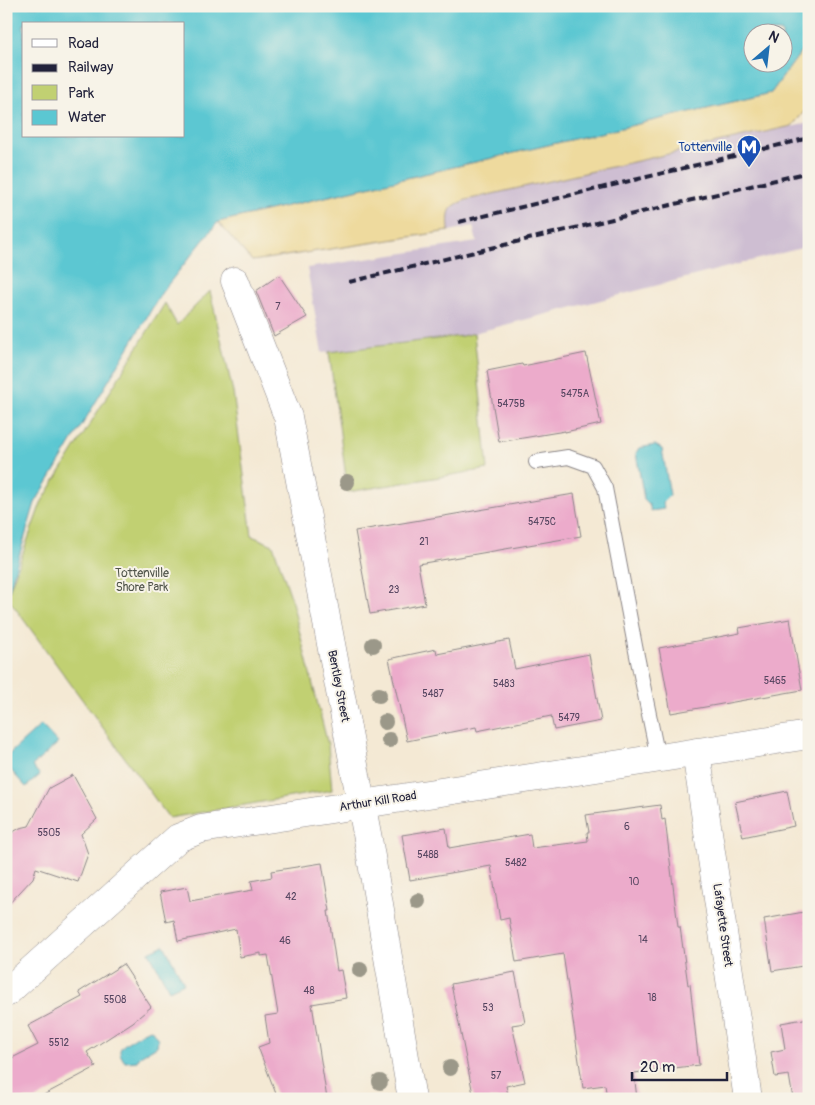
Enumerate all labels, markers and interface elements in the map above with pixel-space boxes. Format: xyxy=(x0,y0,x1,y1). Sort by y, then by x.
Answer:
legend xyxy=(22,22,185,138)
north arrow xyxy=(742,22,792,72)
text: N xyxy=(766,27,782,47)
text: Road xyxy=(68,34,99,53)
text: Railway xyxy=(68,58,114,77)
text: Park xyxy=(68,84,95,103)
text: Water xyxy=(68,108,107,127)
metro station icon: Tottenville xyxy=(736,134,762,168)
place label: Tottenville xyxy=(678,140,732,155)
house number: 7 xyxy=(275,301,281,313)
house number: 5475A xyxy=(561,388,590,400)
house number: 5475B xyxy=(497,398,525,410)
house number: 5475C xyxy=(528,516,556,528)
house number: 21 xyxy=(419,536,429,548)
park label: Tottenville Shore Park xyxy=(115,566,169,595)
house number: 23 xyxy=(389,584,400,596)
street label: Bentley Street xyxy=(324,649,353,724)
house number: 5465 xyxy=(764,675,786,687)
house number: 5483 xyxy=(493,678,515,690)
house number: 5487 xyxy=(422,688,444,700)
house number: 5479 xyxy=(558,712,580,724)
street label: Arthur Kill Road xyxy=(338,788,418,815)
house number: 6 xyxy=(624,821,630,833)
house number: 5505 xyxy=(37,827,61,839)
house number: 5488 xyxy=(417,849,439,861)
house number: 5482 xyxy=(505,857,527,869)
house number: 10 xyxy=(629,876,640,888)
street label: Lafayette Street xyxy=(709,882,736,968)
house number: 42 xyxy=(285,891,297,903)
house number: 14 xyxy=(638,934,648,946)
house number: 46 xyxy=(279,935,291,947)
house number: 48 xyxy=(304,985,314,997)
house number: 18 xyxy=(648,992,656,1004)
house number: 5508 xyxy=(104,994,126,1006)
house number: 53 xyxy=(483,1002,494,1014)
house number: 5512 xyxy=(49,1037,70,1049)
scale bar xyxy=(632,1050,728,1082)
text: 20 m xyxy=(640,1058,675,1077)
house number: 57 xyxy=(491,1070,502,1082)

